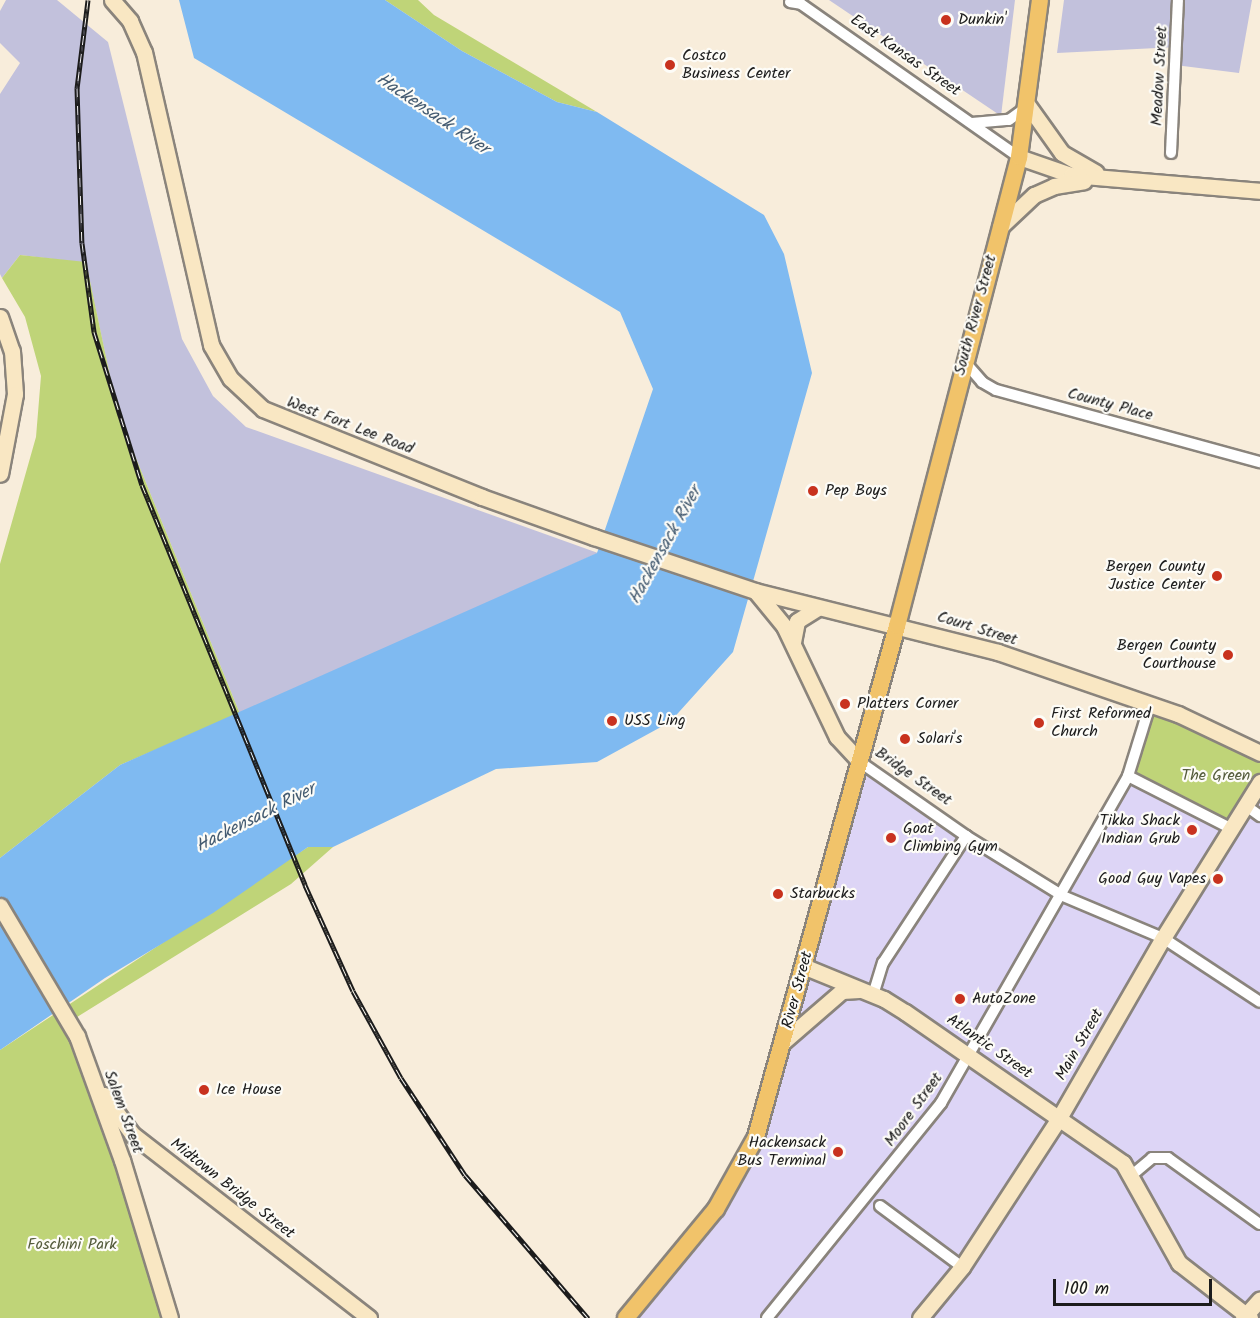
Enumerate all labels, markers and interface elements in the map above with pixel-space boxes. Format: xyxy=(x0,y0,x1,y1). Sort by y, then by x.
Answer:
place label: Dunkin' xyxy=(958,10,1007,30)
street label: East Kansas Street xyxy=(846,11,964,101)
marker: Dunkin' xyxy=(939,13,953,27)
street label: Meadow Street xyxy=(1148,25,1172,127)
place label: Costco Business Center xyxy=(682,46,790,84)
marker: Costco Business Center xyxy=(663,58,677,72)
water label: Hackensack River xyxy=(372,69,492,161)
street label: South River Street xyxy=(951,253,1001,377)
street label: County Place xyxy=(1065,384,1155,426)
street label: West Fort Lee Road xyxy=(284,393,416,459)
place label: Pep Boys xyxy=(825,481,887,501)
water label: Hackensack River xyxy=(625,484,707,608)
marker: Pep Boys xyxy=(806,484,820,498)
place label: Bergen County Justice Center xyxy=(1106,557,1205,595)
marker: Bergen County Justice Center xyxy=(1210,569,1224,583)
street label: Court Street xyxy=(935,608,1019,650)
place label: Bergen County Courthouse xyxy=(1117,636,1216,674)
marker: Bergen County Courthouse xyxy=(1221,648,1235,662)
place label: Platters Corner xyxy=(857,694,958,714)
marker: Platters Corner xyxy=(838,697,852,711)
place label: First Reformed Church xyxy=(1051,704,1151,742)
place label: USS Ling xyxy=(624,711,686,731)
marker: USS Ling xyxy=(605,714,619,728)
marker: First Reformed Church xyxy=(1032,716,1046,730)
place label: Solari's xyxy=(917,729,962,749)
marker: Solari's xyxy=(898,732,912,746)
street label: Bridge Street xyxy=(871,744,955,810)
park label: The Green xyxy=(1182,766,1250,786)
water label: Hackensack River xyxy=(193,780,319,858)
place label: Tikka Shack Indian Grub xyxy=(1100,811,1180,849)
place label: Goat Climbing Gym xyxy=(903,819,998,857)
marker: Tikka Shack Indian Grub xyxy=(1185,823,1199,837)
marker: Goat Climbing Gym xyxy=(884,831,898,845)
place label: Good Guy Vapes xyxy=(1098,869,1206,889)
marker: Good Guy Vapes xyxy=(1211,872,1225,886)
place label: Starbucks xyxy=(790,884,855,904)
marker: Starbucks xyxy=(771,887,785,901)
street label: River Street xyxy=(778,949,818,1031)
place label: AutoZone xyxy=(972,989,1036,1009)
marker: AutoZone xyxy=(953,992,967,1006)
street label: Main Street xyxy=(1052,1006,1108,1084)
street label: Atlantic Street xyxy=(943,1010,1035,1084)
street label: Salem Street xyxy=(99,1068,147,1156)
street label: Moore Street xyxy=(881,1069,947,1151)
place label: Ice House xyxy=(216,1080,281,1100)
marker: Ice House xyxy=(197,1083,211,1097)
place label: Hackensack Bus Terminal xyxy=(737,1133,826,1171)
street label: Midtown Bridge Street xyxy=(166,1134,298,1244)
marker: Hackensack Bus Terminal xyxy=(831,1145,845,1159)
park label: Foschini Park xyxy=(27,1235,117,1255)
scale bar xyxy=(1056,1267,1215,1305)
text: 100 m xyxy=(1064,1275,1109,1304)

